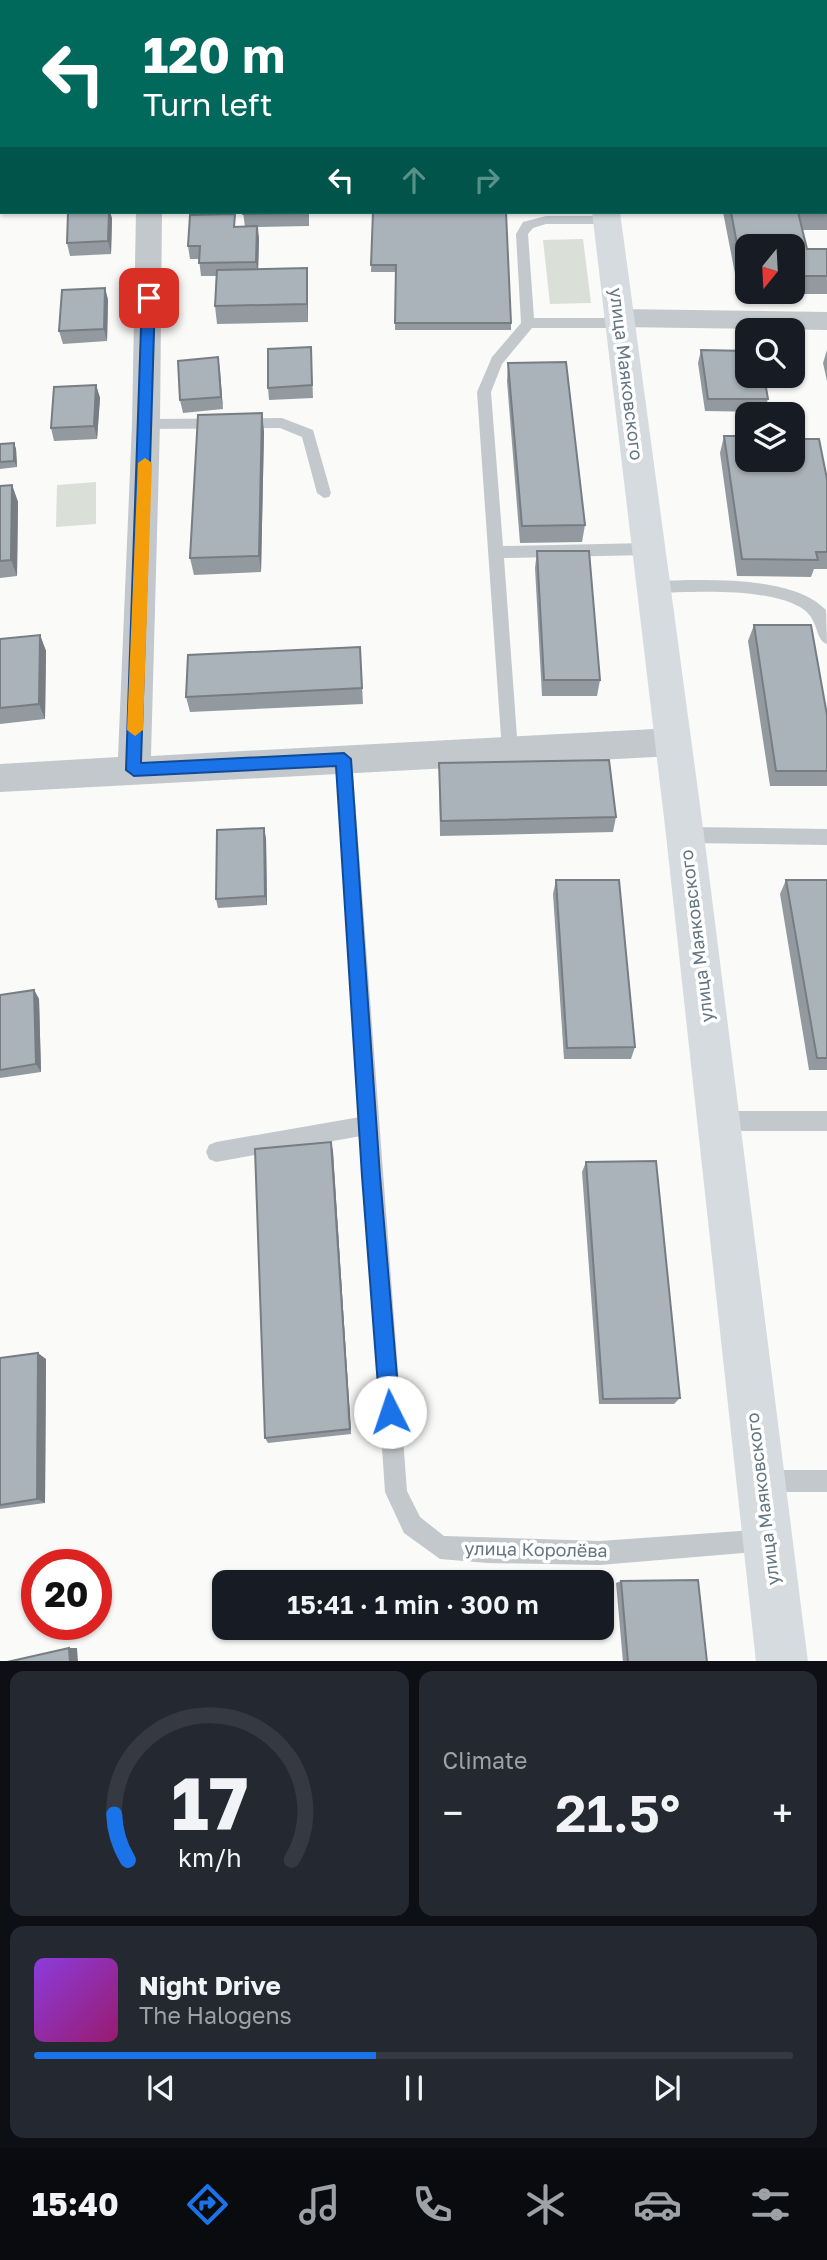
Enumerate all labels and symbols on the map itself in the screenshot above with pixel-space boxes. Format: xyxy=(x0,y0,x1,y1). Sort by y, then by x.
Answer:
north arrow xyxy=(735,234,805,304)
pin xyxy=(119,268,179,328)
street label: улица Маяковского xyxy=(605,286,648,461)
street label: улица Маяковского xyxy=(675,849,718,1024)
position arrow xyxy=(353,1375,427,1449)
street label: улица Маяковского xyxy=(741,1412,784,1587)
street label: улица Королёва xyxy=(464,1537,608,1561)
speed limit sign: 20 xyxy=(21,1549,112,1640)

